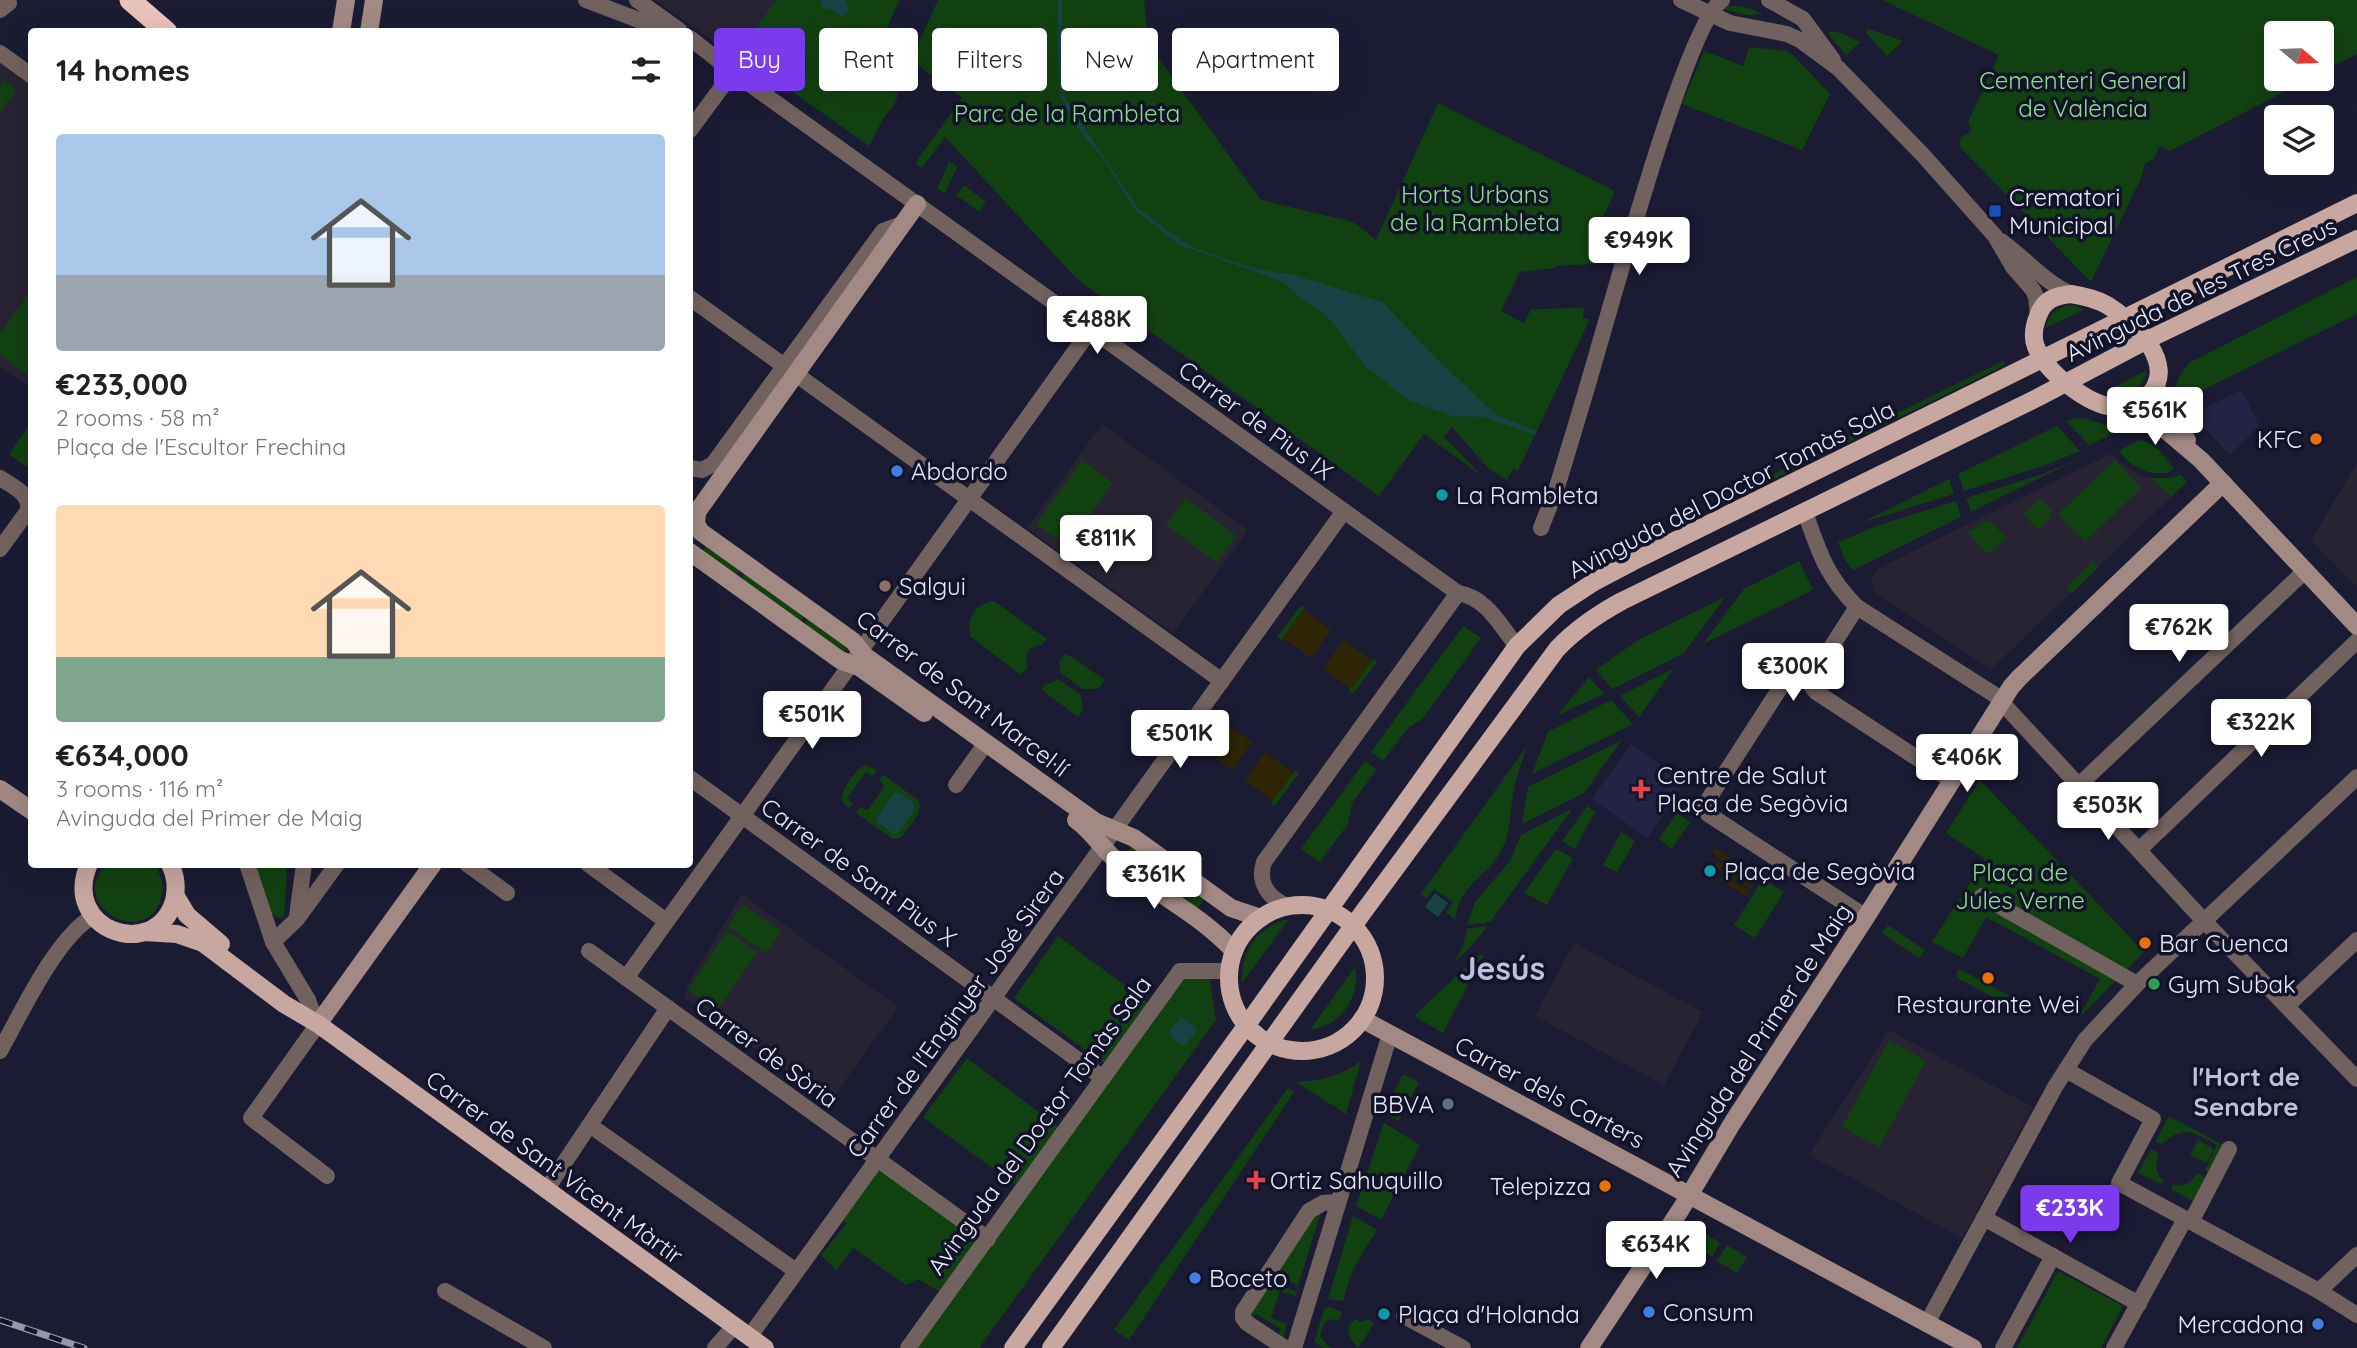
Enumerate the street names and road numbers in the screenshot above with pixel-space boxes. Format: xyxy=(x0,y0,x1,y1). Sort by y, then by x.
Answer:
street label: Avinguda de les Tres Creus xyxy=(2061,210,2341,368)
street label: Carrer de Pius IX xyxy=(1173,354,1339,486)
street label: Avinguda del Doctor Tomàs Sala xyxy=(1563,393,1899,585)
street label: Carrer de Sant Marcel·lí xyxy=(851,603,1076,783)
street label: Carrer de Sant Pius X xyxy=(755,791,963,953)
street label: Carrer de l'Enginyer José Sirera xyxy=(840,862,1070,1164)
street label: Avinguda del Primer de Maig xyxy=(1658,898,1858,1182)
street label: Avinguda del Doctor Tomàs Sala xyxy=(920,970,1158,1280)
street label: Carrer de Sòria xyxy=(690,990,844,1114)
street label: Carrer dels Carters xyxy=(1450,1029,1650,1155)
street label: Carrer de Sant Vicent Màrtir xyxy=(421,1064,689,1270)

